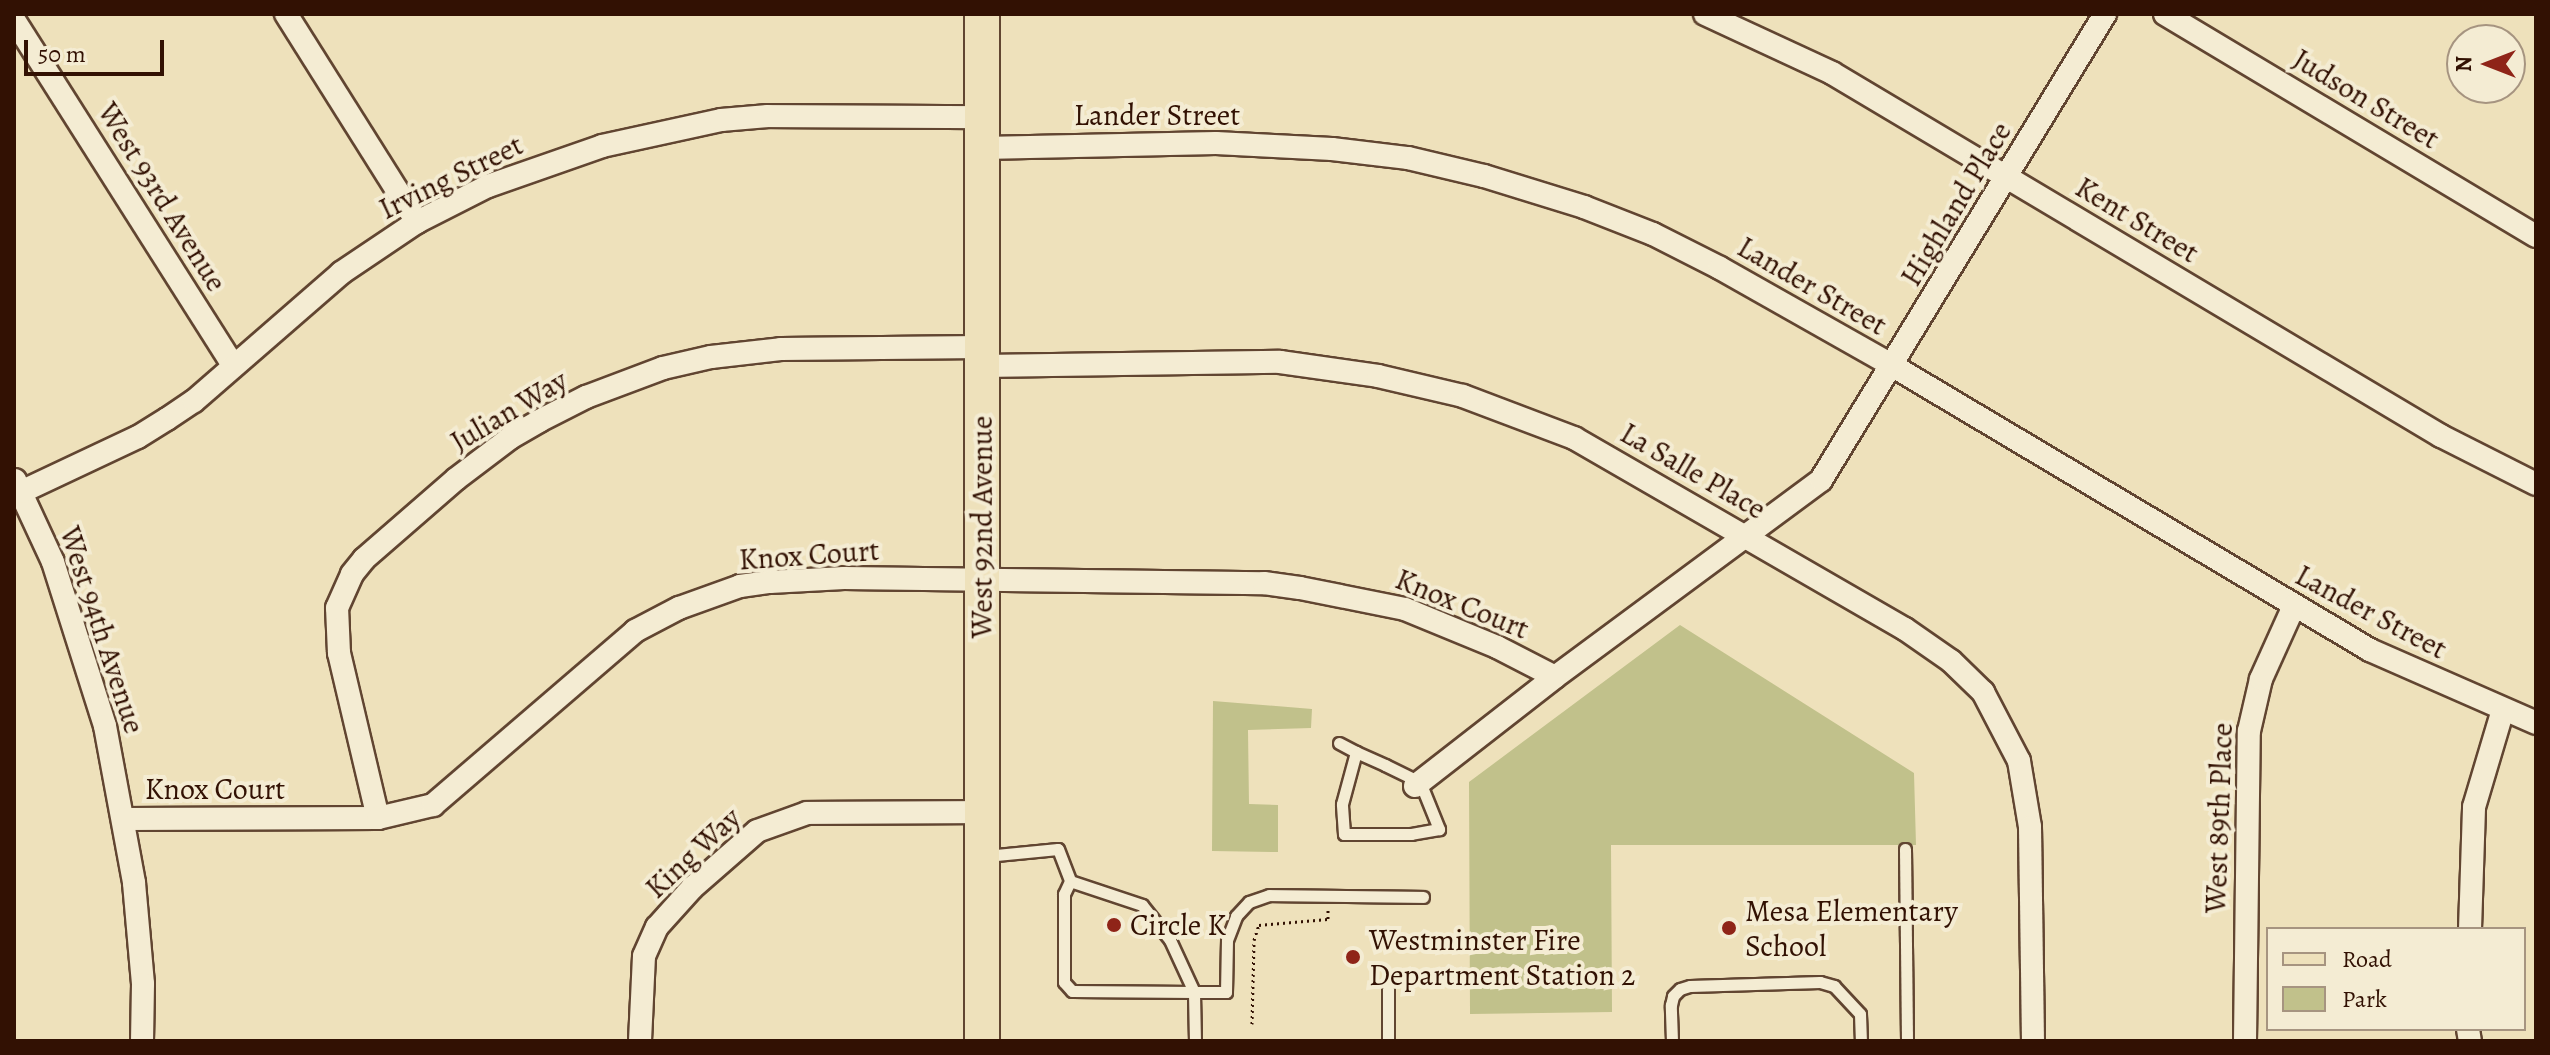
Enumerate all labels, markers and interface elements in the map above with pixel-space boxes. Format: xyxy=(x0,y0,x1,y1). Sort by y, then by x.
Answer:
scale bar xyxy=(28,24,168,74)
north arrow xyxy=(2446,24,2526,104)
text: 50 m xyxy=(38,38,86,70)
street label: Judson Street xyxy=(2286,41,2446,157)
text: N xyxy=(2449,56,2479,72)
street label: West 93rd Avenue xyxy=(90,96,234,298)
street label: Lander Street xyxy=(1074,97,1240,133)
street label: Highland Place xyxy=(1893,115,2019,293)
street label: Irving Street xyxy=(373,127,529,227)
street label: Kent Street xyxy=(2069,169,2205,271)
street label: Lander Street xyxy=(1731,229,1893,343)
street label: Julian Way xyxy=(444,362,574,460)
street label: La Salle Place xyxy=(1614,415,1772,527)
street label: West 92nd Avenue xyxy=(964,416,1000,638)
street label: West 94th Avenue xyxy=(52,522,152,738)
street label: Knox Court xyxy=(738,532,880,578)
street label: Lander Street xyxy=(2289,557,2453,667)
street label: Knox Court xyxy=(1390,561,1534,647)
street label: West 89th Place xyxy=(2198,722,2240,914)
street label: Knox Court xyxy=(145,771,285,807)
street label: King Way xyxy=(638,800,748,906)
place label: Mesa Elementary School xyxy=(1745,893,1958,964)
place label: Circle K xyxy=(1130,907,1226,943)
marker: Circle K xyxy=(1105,916,1123,934)
marker: Mesa Elementary School xyxy=(1720,919,1738,937)
place label: Westminster Fire Department Station 2 xyxy=(1369,922,1635,992)
legend xyxy=(2266,927,2526,1031)
text: Road xyxy=(2342,943,2392,975)
marker: Westminster Fire Department Station 2 xyxy=(1344,948,1362,966)
text: Park xyxy=(2342,983,2387,1015)

